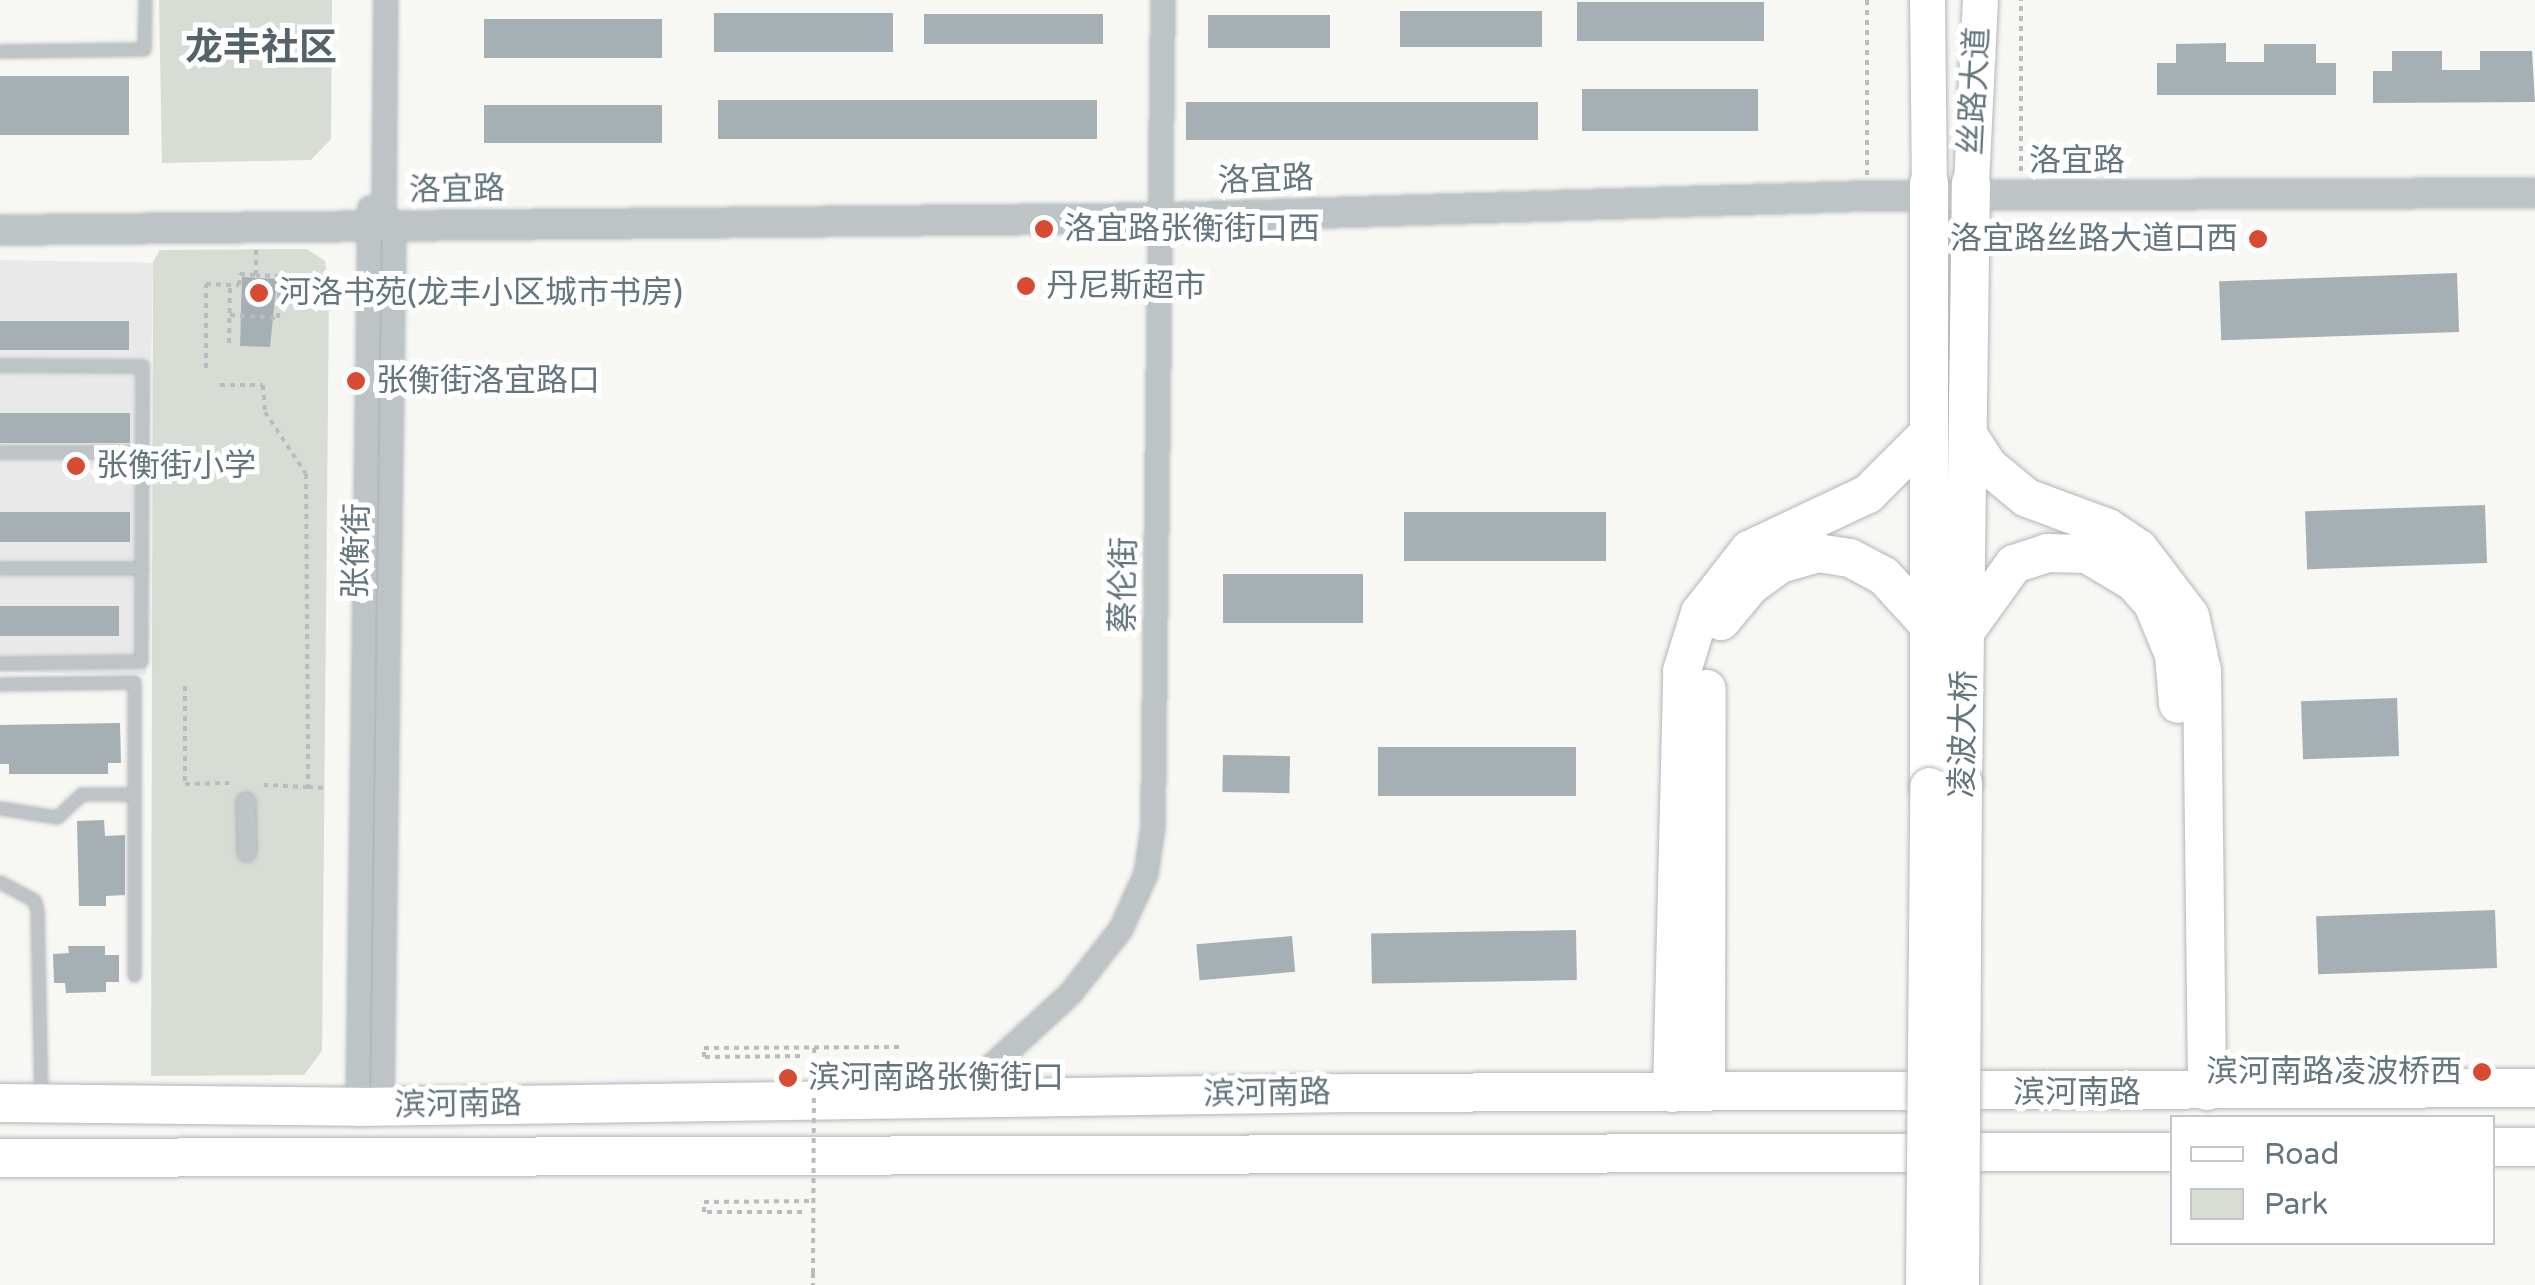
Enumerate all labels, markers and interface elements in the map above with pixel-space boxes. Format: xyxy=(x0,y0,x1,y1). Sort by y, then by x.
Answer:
district label: 龙丰社区 xyxy=(185,26,337,72)
street label: 丝路大道 xyxy=(1952,26,1998,156)
street label: 洛宜路 xyxy=(2029,142,2125,180)
street label: 洛宜路 xyxy=(1217,159,1315,201)
street label: 洛宜路 xyxy=(409,170,505,210)
place label: 洛宜路张衡街口西 xyxy=(1064,210,1320,248)
marker: 洛宜路张衡街口西 xyxy=(1033,218,1055,240)
place label: 洛宜路丝路大道口西 xyxy=(1950,220,2238,258)
marker: 洛宜路丝路大道口西 xyxy=(2247,228,2269,250)
place label: 丹尼斯超市 xyxy=(1046,267,1206,305)
place label: 河洛书苑(龙丰小区城市书房) xyxy=(279,274,683,312)
marker: 丹尼斯超市 xyxy=(1015,275,1037,297)
marker: 河洛书苑(龙丰小区城市书房) xyxy=(248,282,270,304)
place label: 张衡街洛宜路口 xyxy=(376,362,600,400)
marker: 张衡街洛宜路口 xyxy=(345,370,367,392)
place label: 张衡街小学 xyxy=(96,447,256,485)
marker: 张衡街小学 xyxy=(65,455,87,477)
street label: 张衡街 xyxy=(337,503,377,599)
street label: 蔡伦街 xyxy=(1104,537,1144,633)
street label: 凌波大桥 xyxy=(1944,670,1984,798)
place label: 滨河南路凌波桥西 xyxy=(2206,1053,2462,1091)
place label: 滨河南路张衡街口 xyxy=(808,1059,1064,1097)
marker: 滨河南路凌波桥西 xyxy=(2471,1061,2493,1083)
marker: 滨河南路张衡街口 xyxy=(777,1067,799,1089)
street label: 滨河南路 xyxy=(1203,1074,1331,1114)
street label: 滨河南路 xyxy=(2013,1074,2141,1112)
street label: 滨河南路 xyxy=(394,1085,522,1125)
legend xyxy=(2170,1115,2495,1245)
text: Road xyxy=(2264,1136,2339,1173)
text: Park xyxy=(2264,1186,2328,1223)

